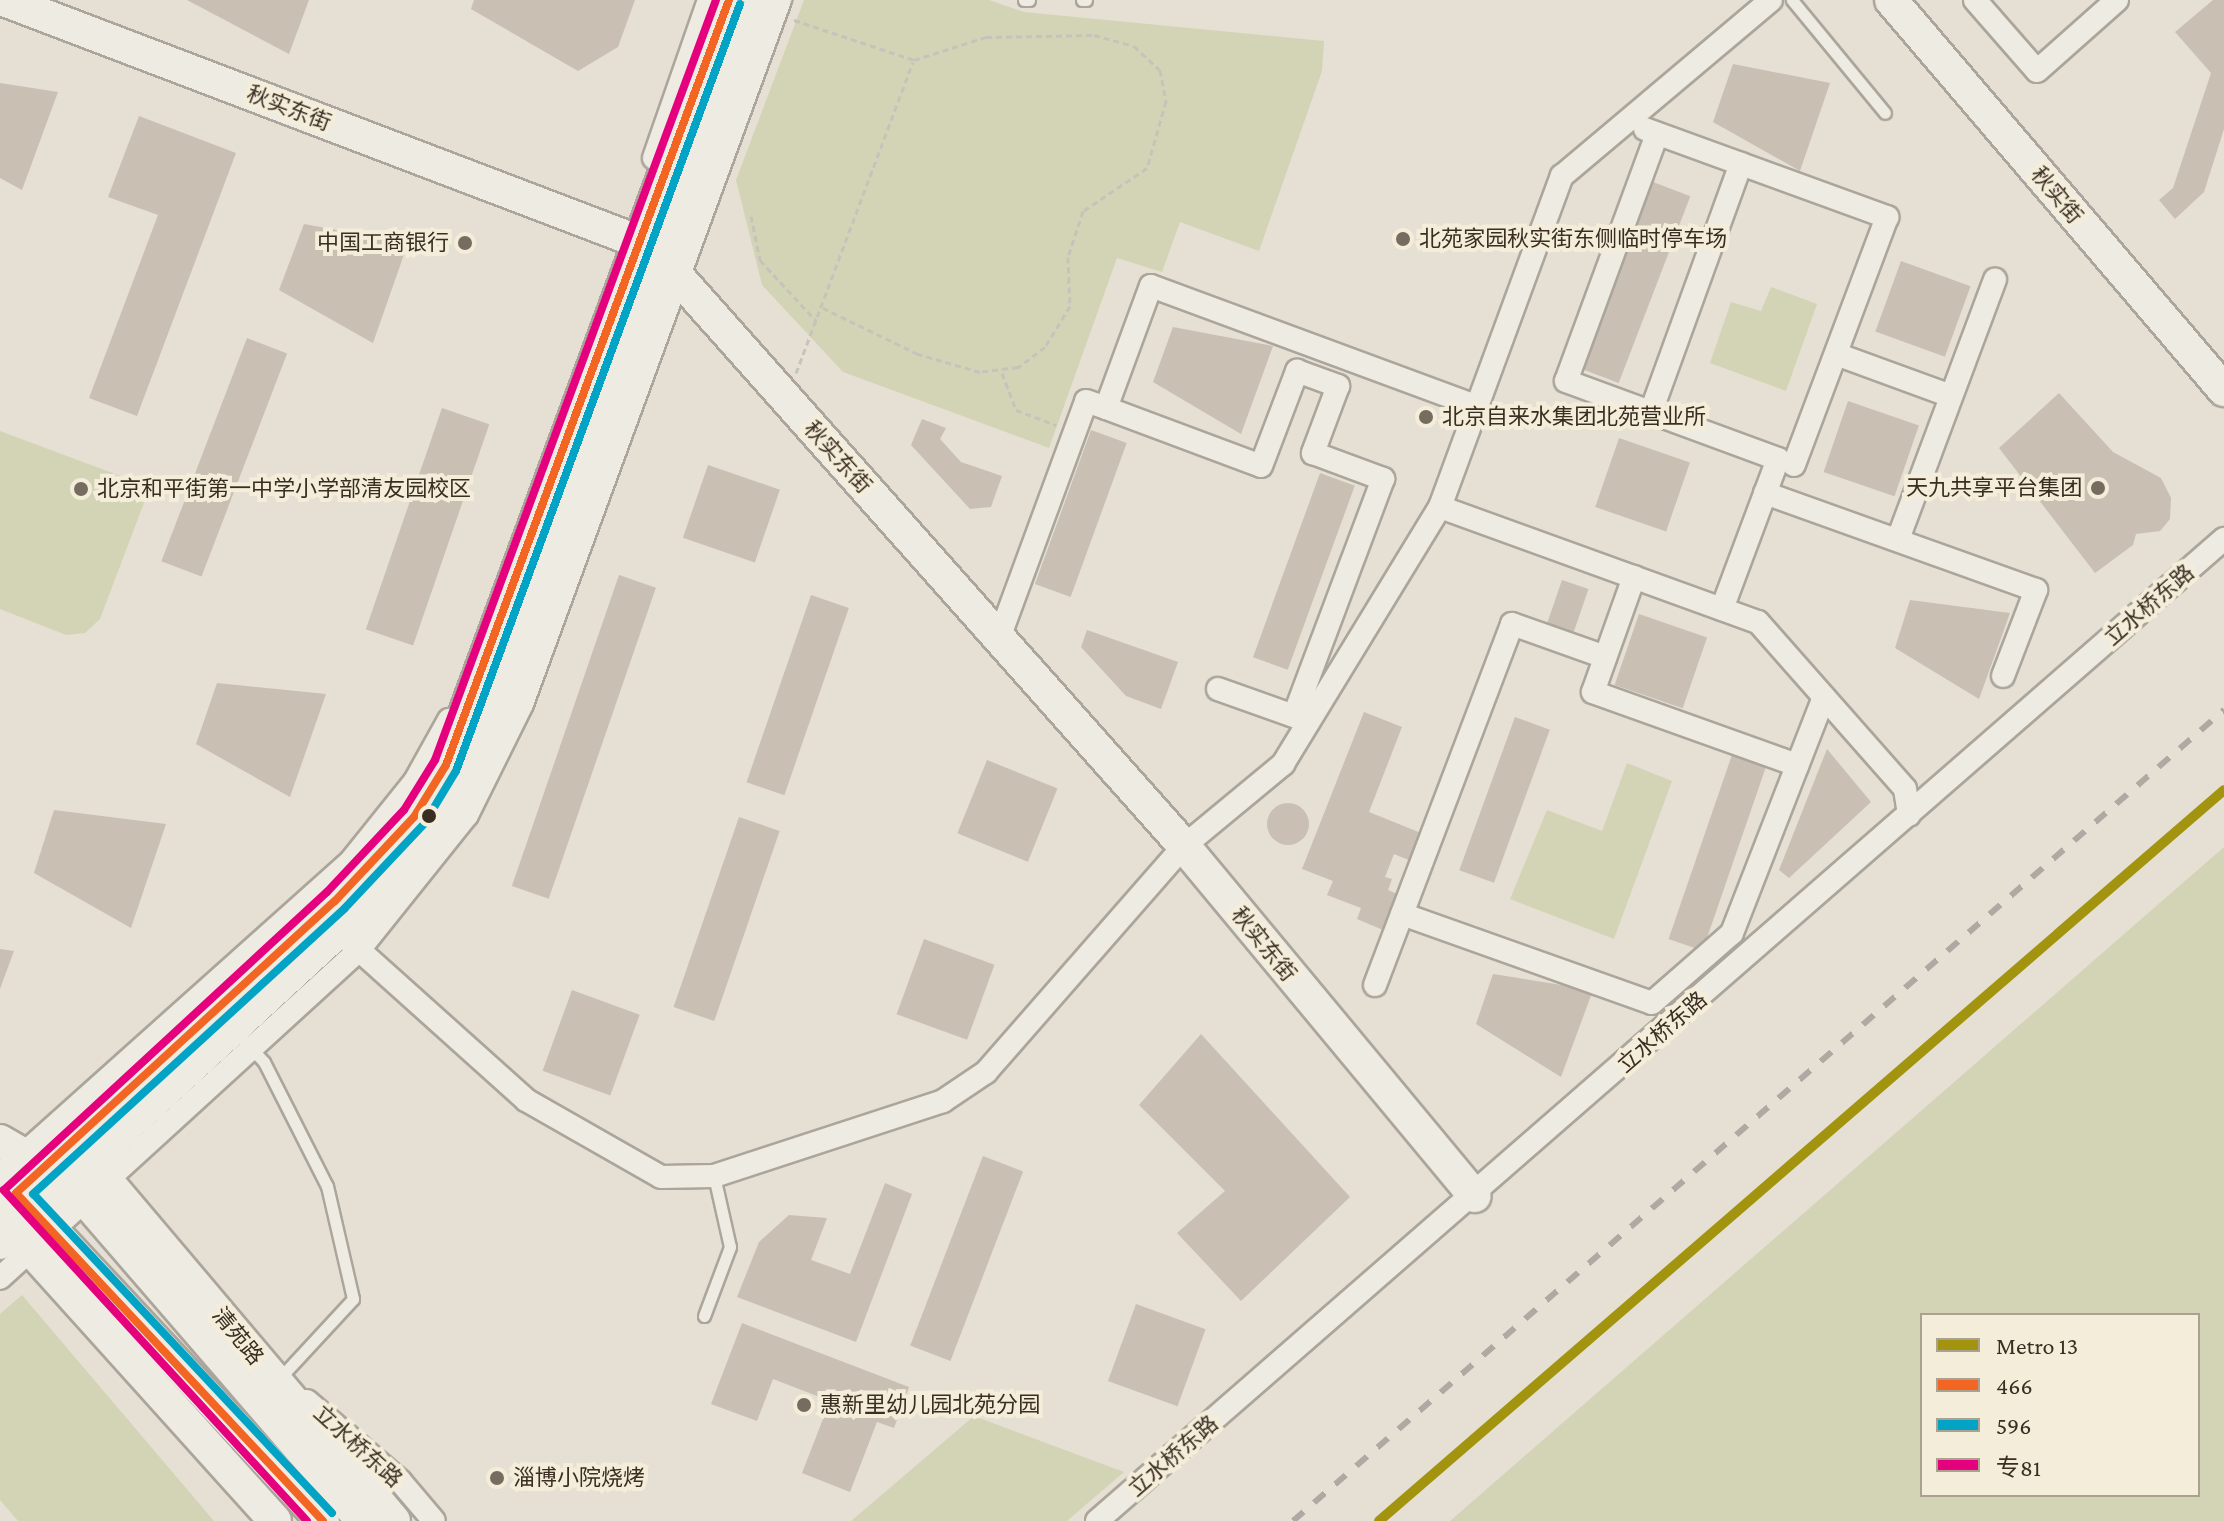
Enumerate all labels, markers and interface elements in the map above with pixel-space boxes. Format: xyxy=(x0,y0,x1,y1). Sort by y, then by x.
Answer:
street label: 秋实东街 xyxy=(243,80,335,136)
street label: 秋实街 xyxy=(2026,161,2088,229)
place label: 北苑家园秋实街东侧临时停车场 xyxy=(1419,226,1727,252)
place label: 中国工商银行 xyxy=(317,230,449,256)
marker: 北苑家园秋实街东侧临时停车场 xyxy=(1394,230,1412,248)
marker: 中国工商银行 xyxy=(456,234,474,252)
place label: 北京自来水集团北苑营业所 xyxy=(1442,404,1706,430)
marker: 北京自来水集团北苑营业所 xyxy=(1417,408,1435,426)
street label: 秋实东街 xyxy=(799,415,877,499)
place label: 天九共享平台集团 xyxy=(1906,475,2082,501)
place label: 北京和平街第一中学小学部清友园校区 xyxy=(97,476,471,502)
marker: 天九共享平台集团 xyxy=(2089,479,2107,497)
marker: 北京和平街第一中学小学部清友园校区 xyxy=(72,480,90,498)
street label: 立水桥东路 xyxy=(2099,559,2199,651)
unlabelled marker xyxy=(421,808,437,824)
street label: 秋实东街 xyxy=(1226,901,1302,987)
street label: 立水桥东路 xyxy=(1612,986,1712,1078)
street label: 清苑路 xyxy=(207,1302,269,1370)
legend xyxy=(1920,1313,2200,1497)
text: Metro 13 xyxy=(1996,1332,2078,1359)
text: 466 xyxy=(1996,1372,2033,1399)
place label: 惠新里幼儿园北苑分园 xyxy=(820,1392,1040,1418)
marker: 惠新里幼儿园北苑分园 xyxy=(795,1396,813,1414)
street label: 立水桥东路 xyxy=(308,1399,408,1493)
street label: 立水桥东路 xyxy=(1123,1410,1223,1502)
text: 596 xyxy=(1996,1412,2031,1439)
text: 专81 xyxy=(1996,1454,2041,1481)
place label: 淄博小院烧烤 xyxy=(513,1465,645,1491)
marker: 淄博小院烧烤 xyxy=(488,1469,506,1487)

